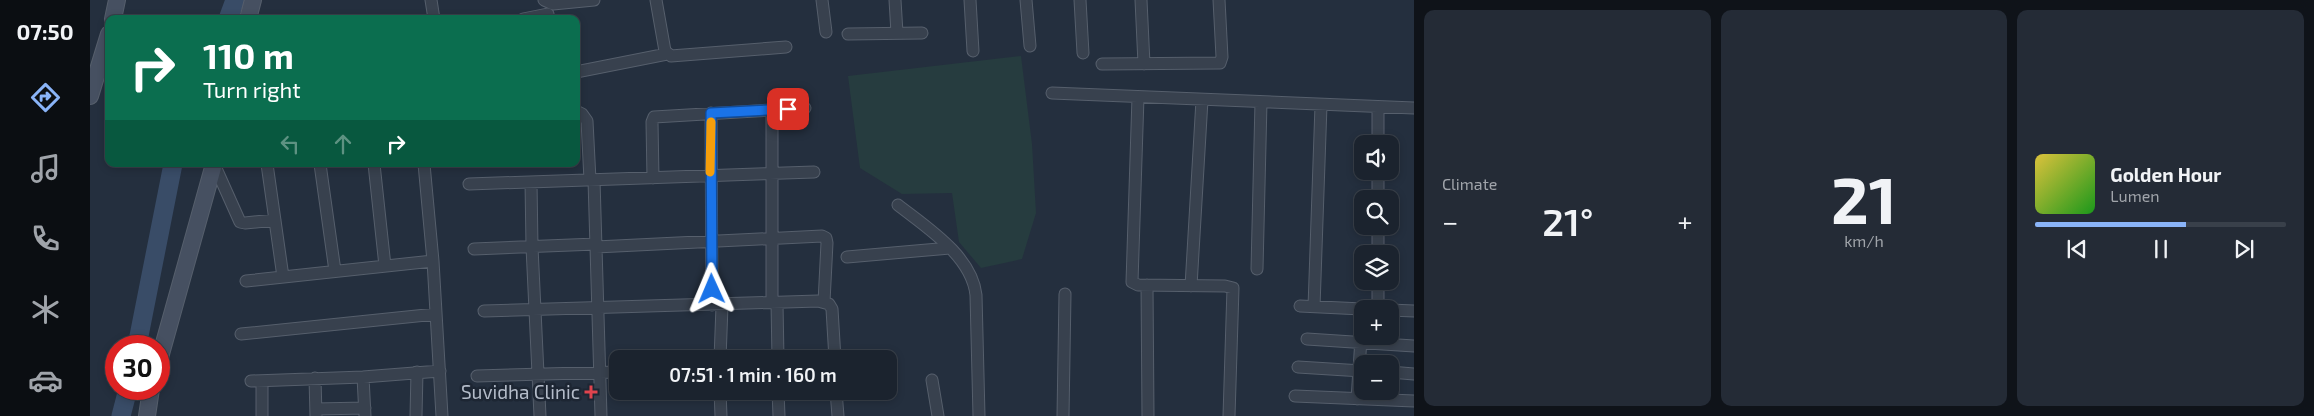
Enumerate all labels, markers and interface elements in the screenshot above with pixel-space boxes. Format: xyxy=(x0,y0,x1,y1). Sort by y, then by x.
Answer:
text: 07:50 xyxy=(16,18,74,44)
text: 110 m xyxy=(203,34,294,76)
icon: right xyxy=(120,35,185,100)
text: Turn right xyxy=(203,76,301,102)
icon: directions xyxy=(28,80,63,115)
pin xyxy=(767,88,809,130)
icon: arrive xyxy=(774,95,802,123)
icon: left xyxy=(276,130,304,158)
icon: ahead xyxy=(329,130,357,158)
icon: right xyxy=(382,130,410,158)
map controls xyxy=(1354,135,1399,400)
button: sound xyxy=(1354,135,1399,180)
icon: music xyxy=(28,151,63,186)
text: 21 xyxy=(1831,159,1897,237)
text: Golden Hour xyxy=(2110,163,2221,186)
text: Climate xyxy=(1442,174,1497,193)
text: Lumen xyxy=(2110,186,2160,205)
button: search xyxy=(1354,190,1399,235)
text: 21° xyxy=(1542,198,1593,244)
text: − xyxy=(1442,204,1458,238)
text: + xyxy=(1677,204,1693,238)
icon: phone xyxy=(28,221,63,256)
text: km/h xyxy=(1844,231,1884,250)
icon: previous xyxy=(2063,235,2091,263)
icon: pause xyxy=(2147,235,2175,263)
icon: next xyxy=(2230,235,2258,263)
button: layers xyxy=(1354,245,1399,290)
position arrow xyxy=(685,262,737,314)
icon: climate xyxy=(28,292,63,327)
button: + xyxy=(1354,300,1399,345)
speed limit sign: 30 xyxy=(105,335,170,400)
button: − xyxy=(1354,355,1399,400)
icon: car xyxy=(28,363,63,398)
text: 07:51 · 1 min · 160 m xyxy=(669,363,837,386)
place label: Suvidha Clinic xyxy=(461,380,580,403)
marker: Suvidha Clinic xyxy=(584,385,598,399)

